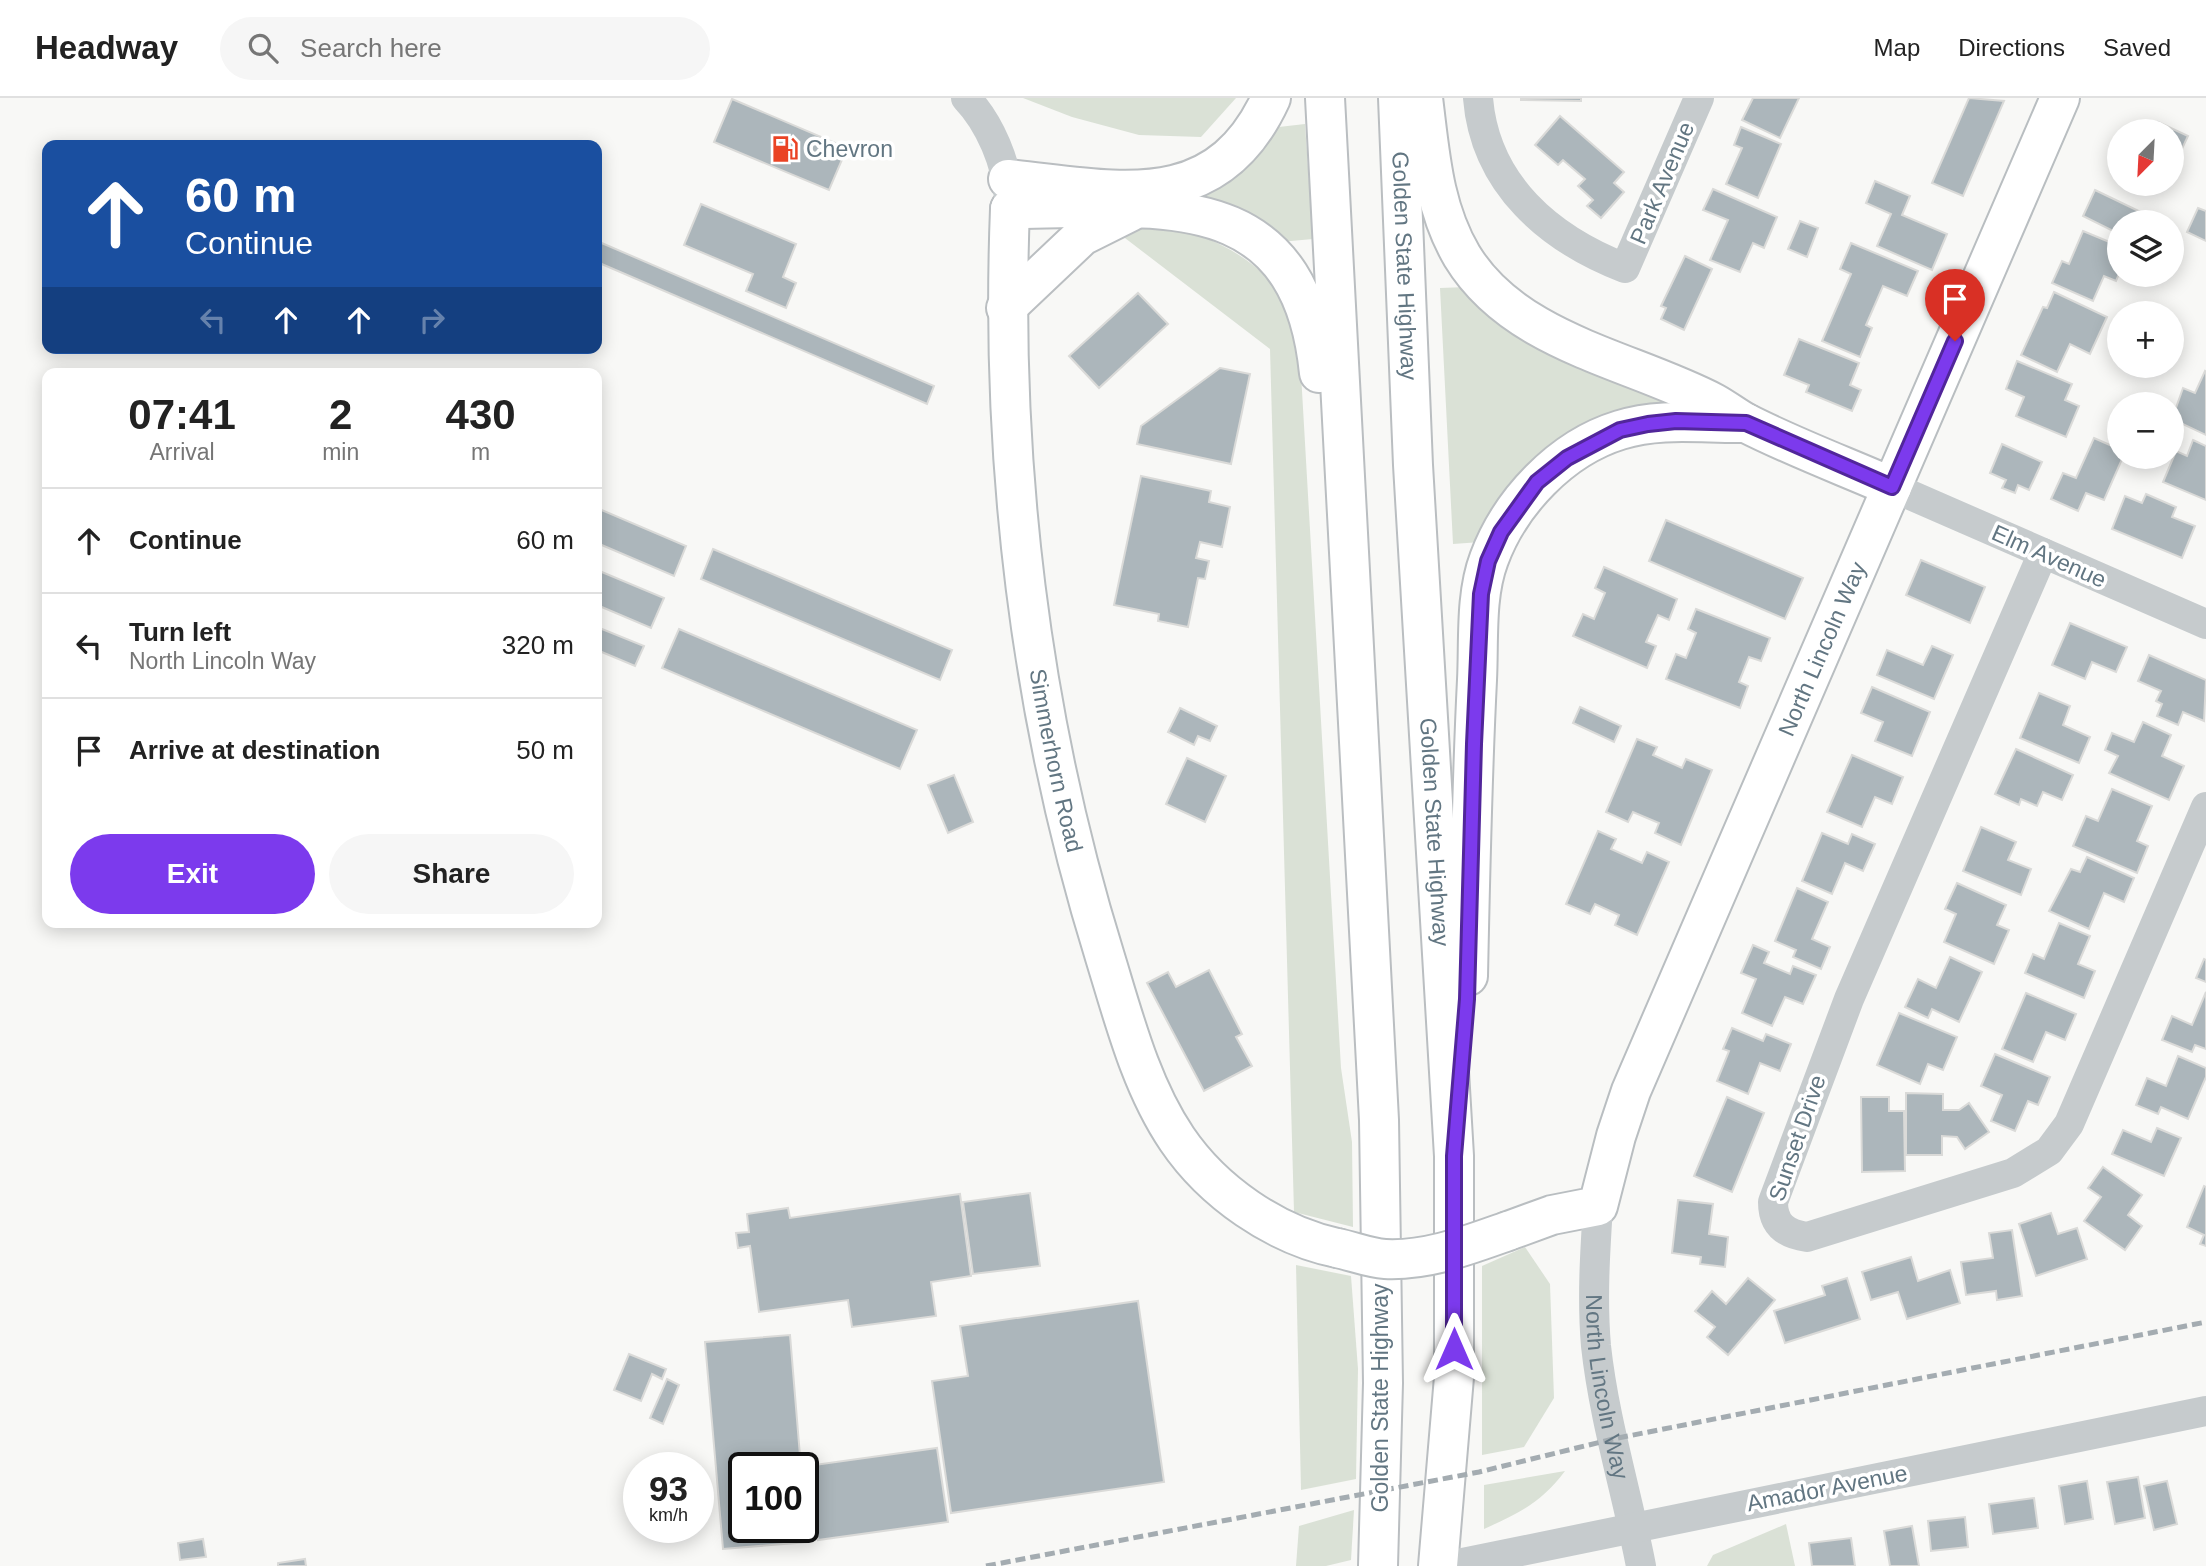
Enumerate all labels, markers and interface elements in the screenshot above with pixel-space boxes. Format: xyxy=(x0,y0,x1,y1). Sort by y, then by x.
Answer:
search box xyxy=(220,17,710,80)
text: Headway xyxy=(35,29,178,66)
icon: search xyxy=(244,29,282,67)
text: Search here xyxy=(300,33,442,63)
text: Map xyxy=(1874,34,1920,61)
text: Directions xyxy=(1958,34,2065,61)
text: Saved xyxy=(2103,34,2171,61)
street label: Park Avenue xyxy=(1625,118,1699,248)
north arrow xyxy=(2107,119,2184,196)
map controls xyxy=(2107,119,2184,469)
fuel station icon: Chevron xyxy=(770,134,800,164)
place label: Chevron xyxy=(806,136,893,162)
street label: Golden State Highway xyxy=(1387,151,1423,381)
icon: ahead xyxy=(70,168,161,259)
text: 60 m xyxy=(185,168,297,222)
button: layers xyxy=(2107,210,2184,287)
text: Continue xyxy=(185,225,313,261)
pin xyxy=(1925,269,1985,341)
icon: arrive xyxy=(1936,280,1974,318)
icon: left xyxy=(194,301,232,339)
icon: ahead xyxy=(267,301,305,339)
icon: ahead xyxy=(340,301,378,339)
icon: right xyxy=(413,301,451,339)
button: + xyxy=(2107,301,2184,378)
text: 07:41 xyxy=(128,391,236,438)
text: 2 xyxy=(329,391,352,438)
text: 430 xyxy=(446,391,516,438)
button: − xyxy=(2107,392,2184,469)
text: Arrival xyxy=(149,439,215,465)
text: min xyxy=(322,439,359,465)
text: m xyxy=(471,439,490,465)
street label: Elm Avenue xyxy=(1988,519,2110,593)
icon: ahead xyxy=(70,522,108,560)
text: Continue xyxy=(129,525,242,555)
text: 60 m xyxy=(516,525,574,555)
street label: North Lincoln Way xyxy=(1773,557,1871,740)
text: Turn left xyxy=(129,617,231,647)
icon: left xyxy=(70,627,108,665)
text: 320 m xyxy=(502,630,574,660)
text: North Lincoln Way xyxy=(129,648,316,674)
street label: Simmerhorn Road xyxy=(1025,667,1088,855)
street label: Golden State Highway xyxy=(1415,717,1455,948)
icon: arrive xyxy=(70,732,108,770)
text: Arrive at destination xyxy=(129,735,380,765)
text: 50 m xyxy=(516,735,574,765)
button: Exit xyxy=(70,834,315,914)
button: Share xyxy=(329,834,574,914)
street label: Sunset Drive xyxy=(1763,1072,1831,1204)
street label: Golden State Highway xyxy=(1367,1283,1393,1512)
street label: North Lincoln Way xyxy=(1581,1294,1634,1482)
position arrow xyxy=(1417,1312,1491,1386)
speed limit sign: 100 xyxy=(728,1452,819,1543)
street label: Amador Avenue xyxy=(1744,1460,1910,1516)
text: 93 xyxy=(649,1469,688,1508)
text: km/h xyxy=(649,1505,688,1525)

